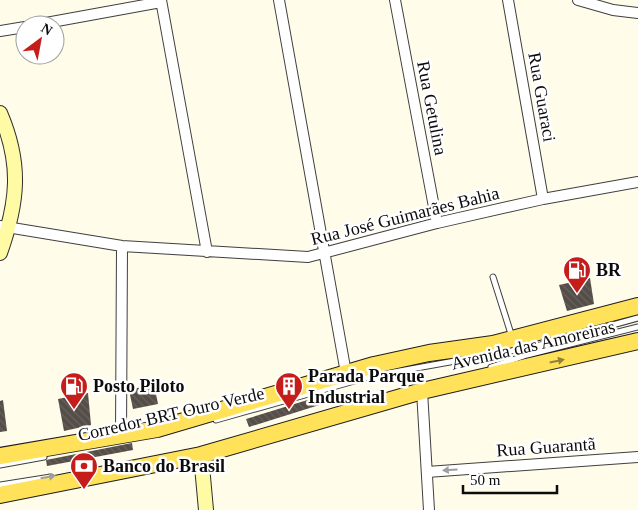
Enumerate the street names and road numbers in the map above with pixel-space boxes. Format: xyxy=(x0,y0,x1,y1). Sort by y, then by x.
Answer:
street label: Rua Guaraci xyxy=(524,51,560,143)
street label: Rua Getulina xyxy=(413,59,451,157)
street label: Rua José Guimarães Bahia xyxy=(309,183,501,249)
street label: Avenida das Amoreiras xyxy=(449,316,617,374)
street label: Corredor BRT Ouro Verde xyxy=(76,383,266,445)
street label: Rua Guarantã xyxy=(496,434,596,460)

